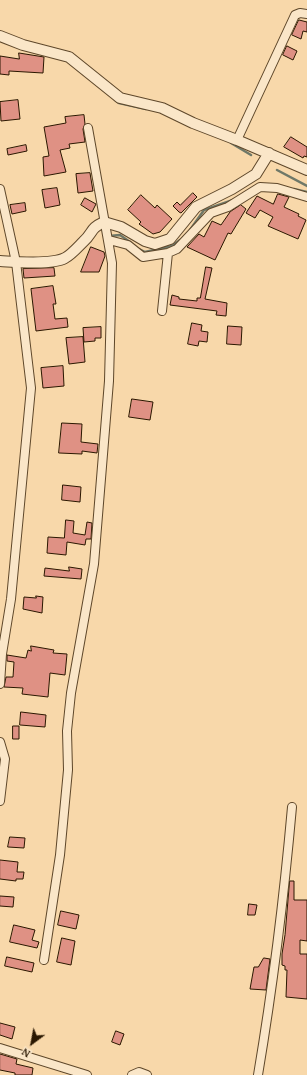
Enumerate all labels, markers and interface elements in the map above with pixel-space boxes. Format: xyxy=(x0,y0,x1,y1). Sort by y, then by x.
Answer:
north arrow xyxy=(12,1023,52,1063)
text: N xyxy=(18,1044,33,1062)

